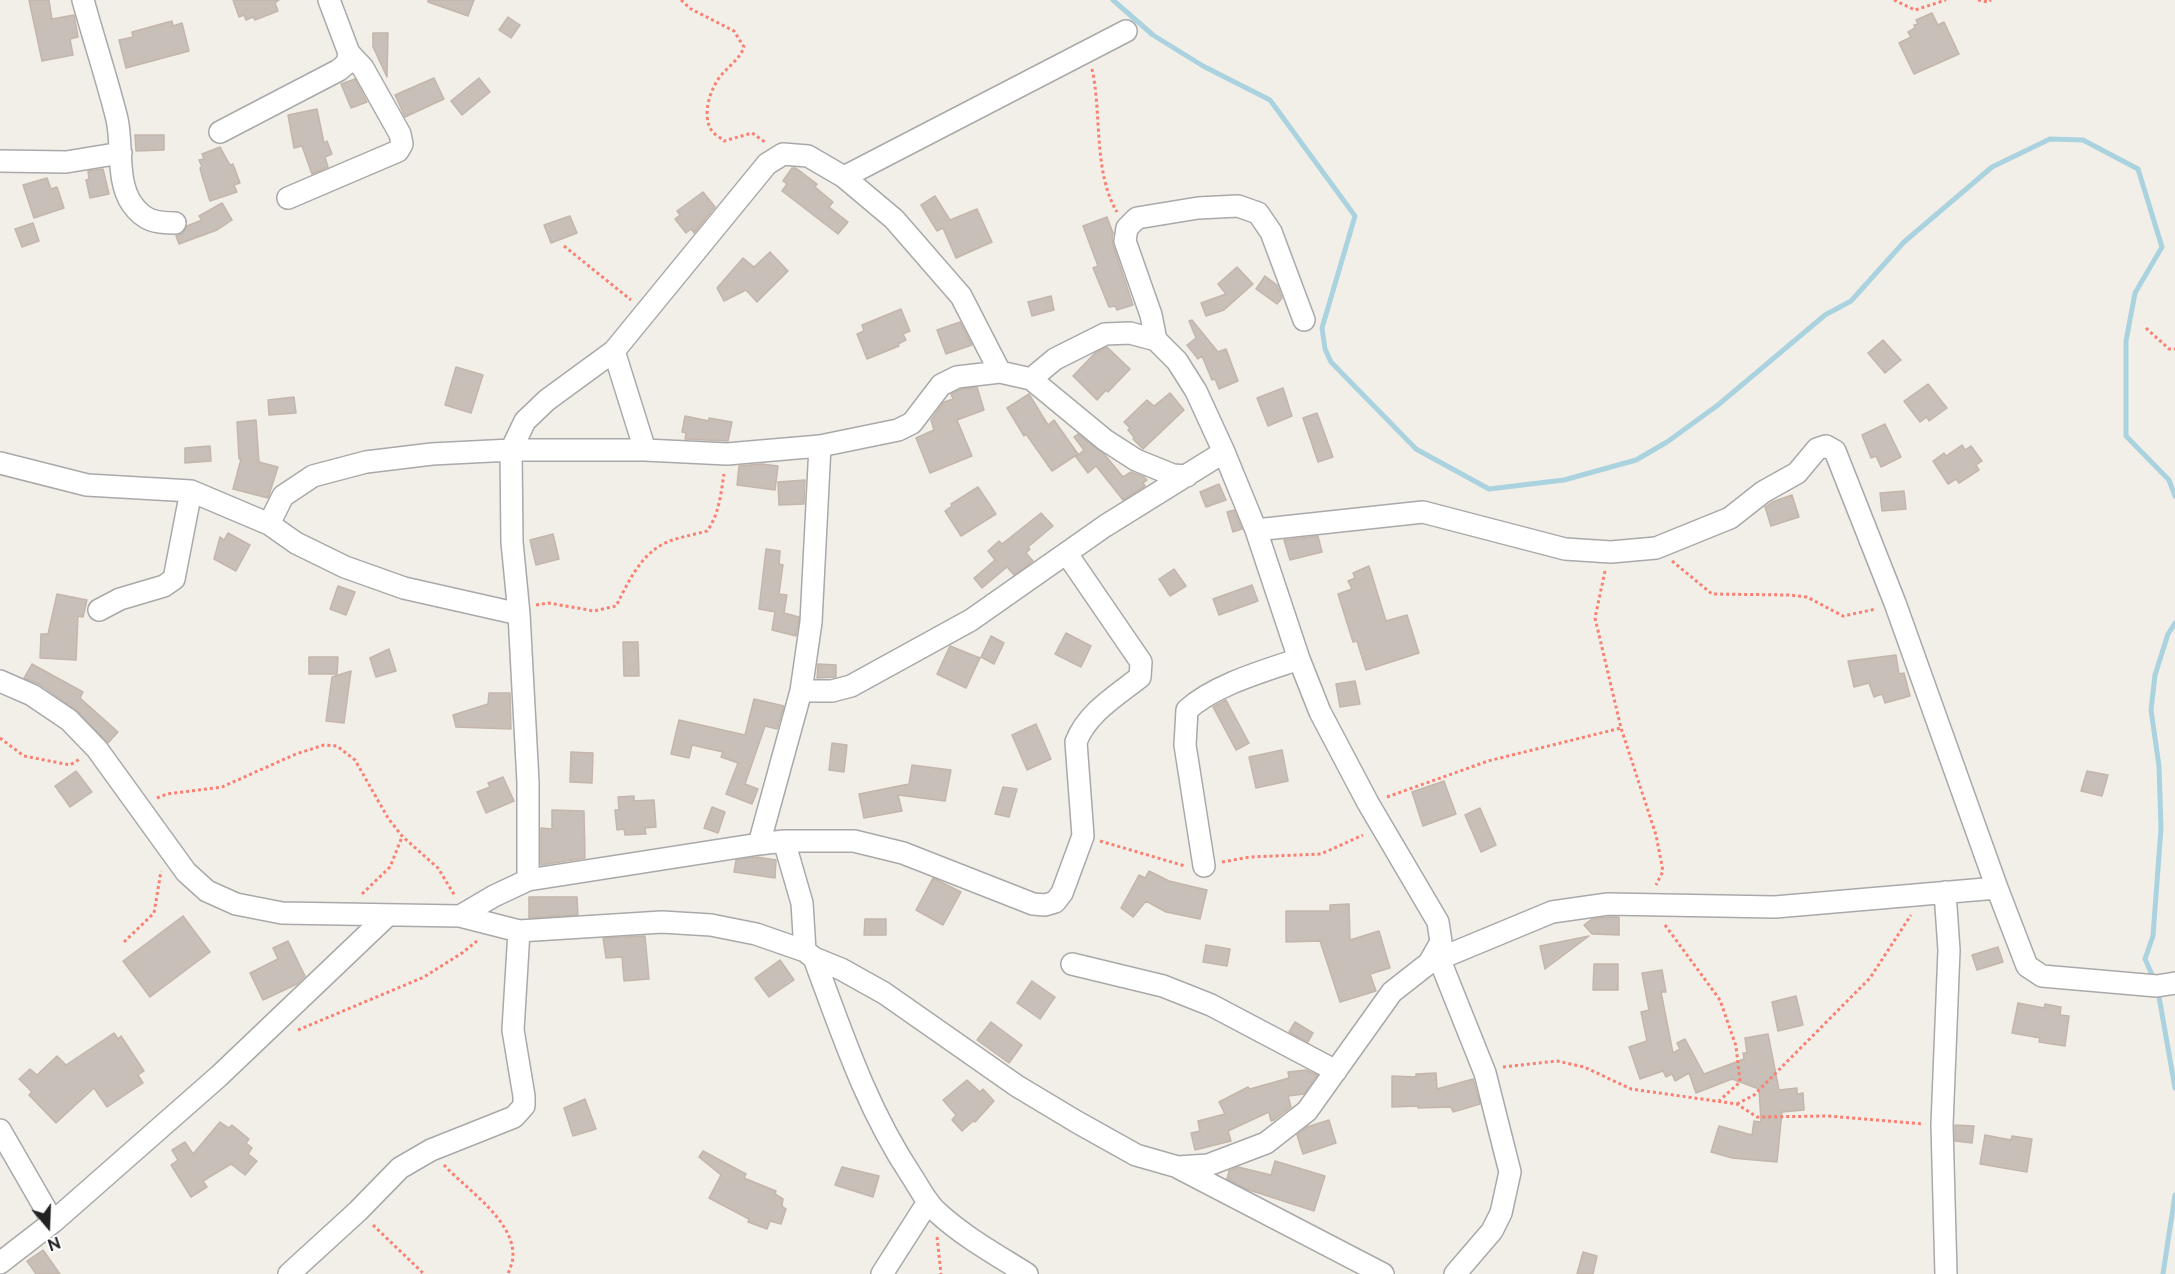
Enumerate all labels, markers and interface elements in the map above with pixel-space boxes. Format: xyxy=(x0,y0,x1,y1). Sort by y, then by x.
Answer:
north arrow xyxy=(18,1196,78,1256)
text: N xyxy=(45,1233,63,1254)

